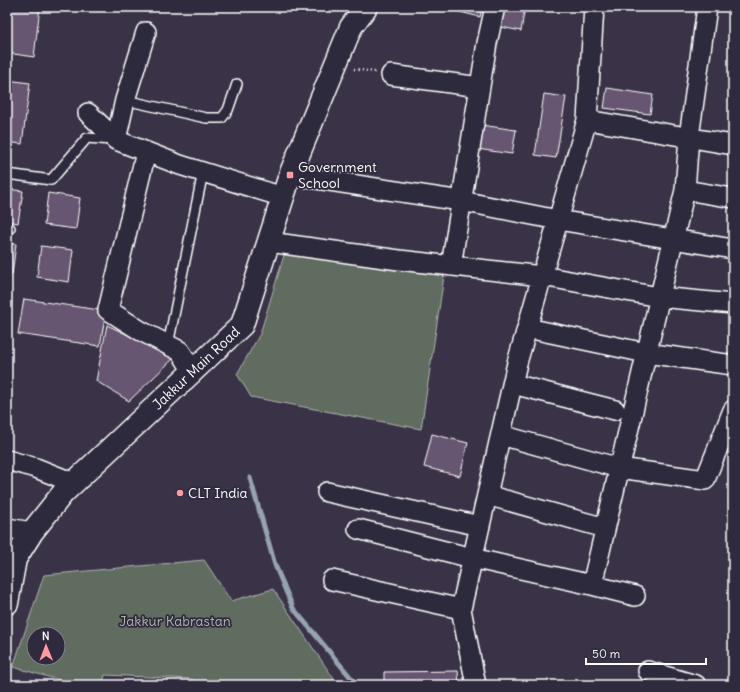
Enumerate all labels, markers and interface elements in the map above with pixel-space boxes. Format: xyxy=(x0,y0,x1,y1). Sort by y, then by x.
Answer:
place label: Government School xyxy=(298,158,377,192)
marker: Government School xyxy=(285,170,295,180)
street label: Jakkur Main Road xyxy=(149,323,244,413)
place label: CLT India xyxy=(188,484,248,502)
marker: CLT India xyxy=(175,488,185,498)
park label: Jakkur Kabrastan xyxy=(119,612,231,630)
north arrow xyxy=(26,626,66,666)
text: N xyxy=(42,629,50,643)
scale bar xyxy=(586,640,706,666)
text: 50 m xyxy=(592,646,621,661)

